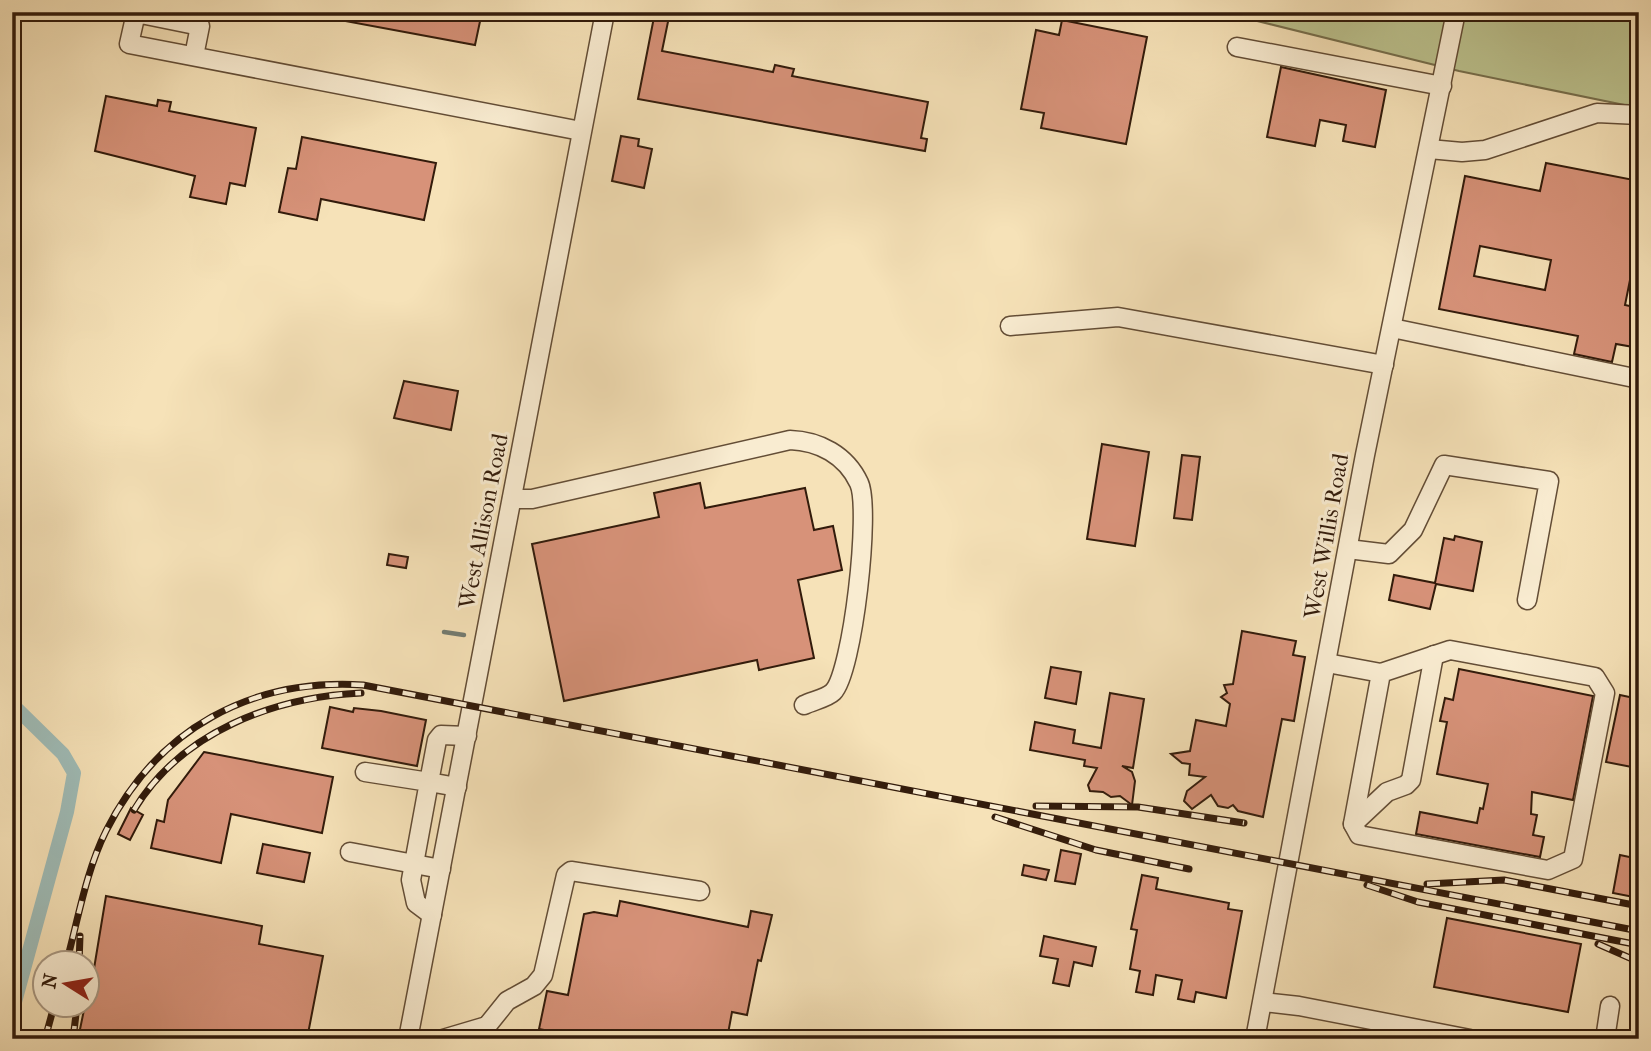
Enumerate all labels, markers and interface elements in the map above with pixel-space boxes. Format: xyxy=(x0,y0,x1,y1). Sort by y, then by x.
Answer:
street label: West Allison Road xyxy=(453,431,514,612)
street label: West Willis Road xyxy=(1298,451,1354,622)
north arrow xyxy=(32,950,102,1020)
text: N xyxy=(38,971,63,990)

